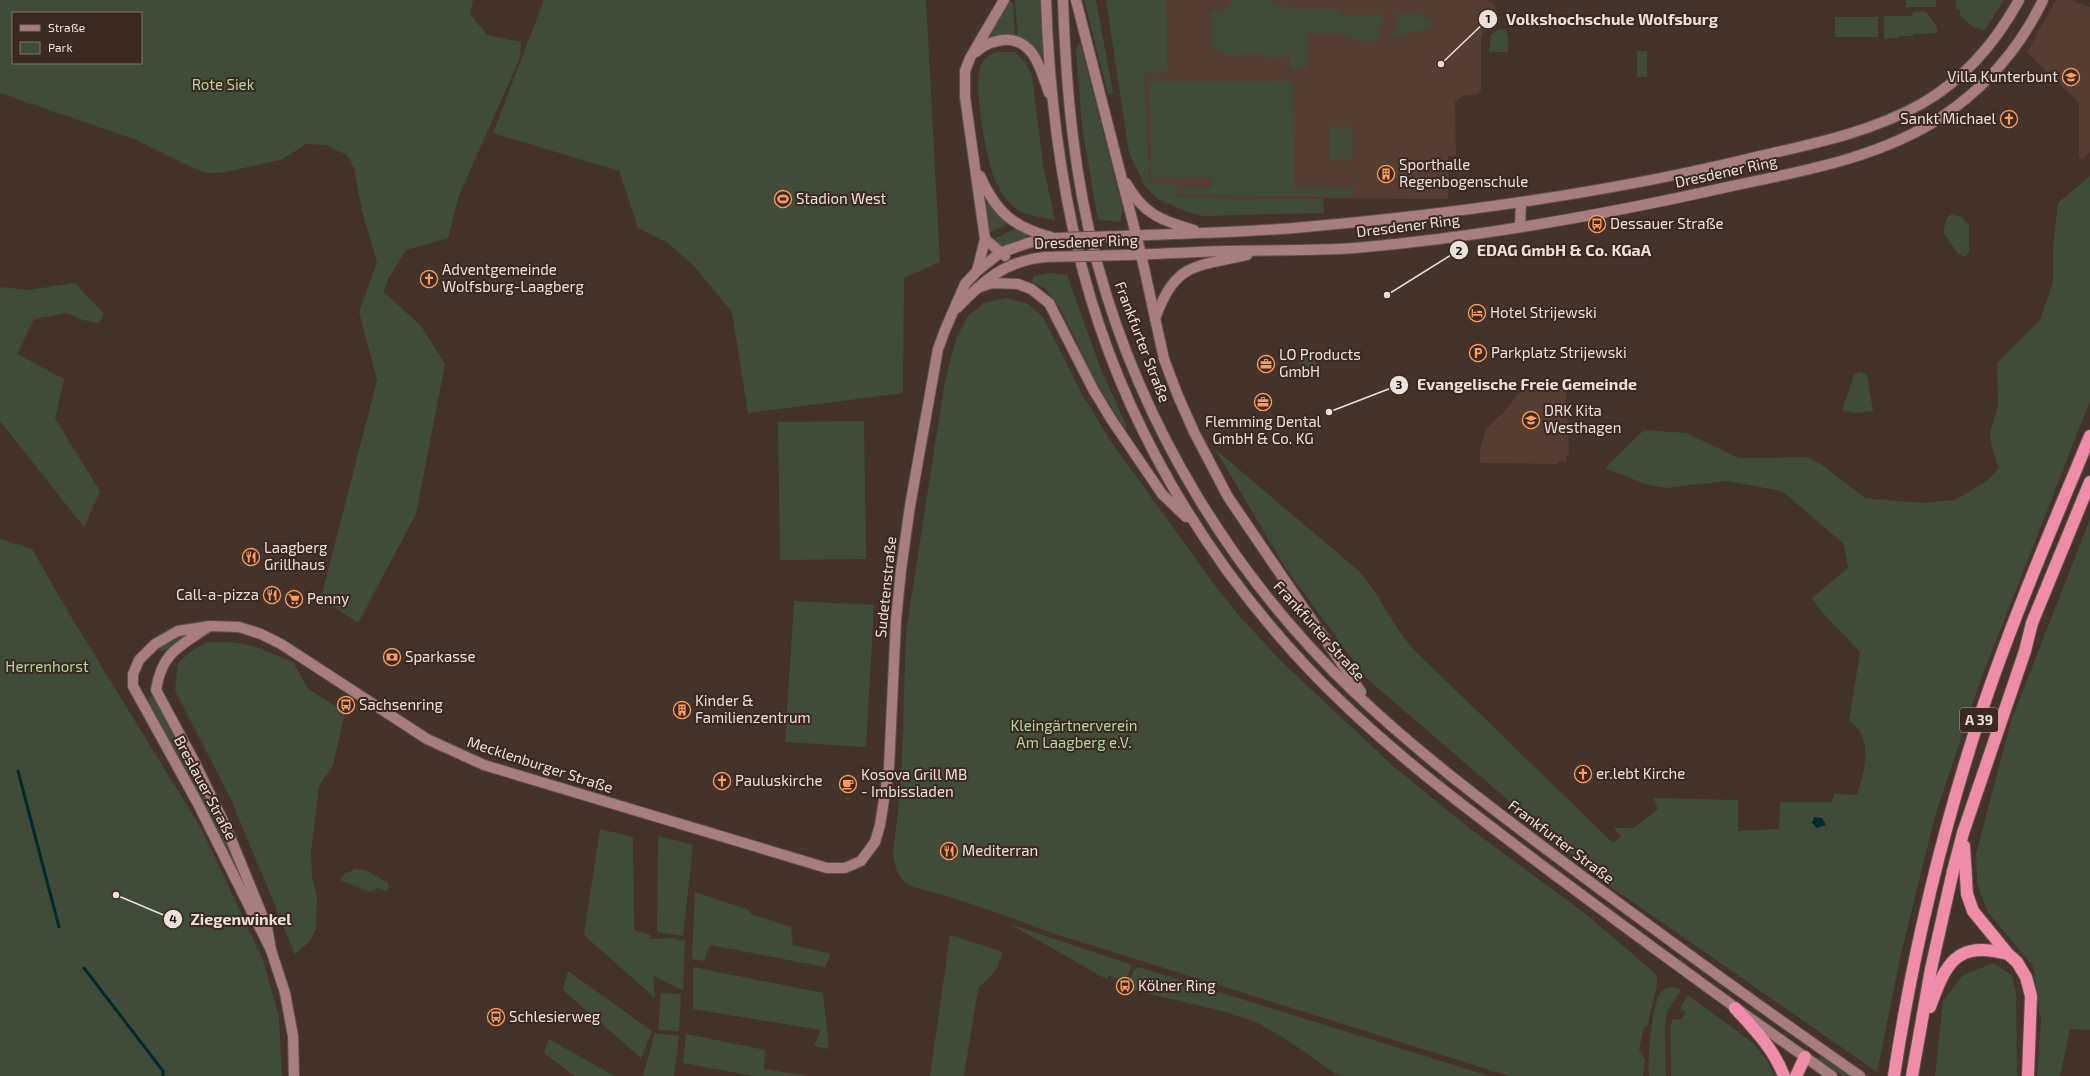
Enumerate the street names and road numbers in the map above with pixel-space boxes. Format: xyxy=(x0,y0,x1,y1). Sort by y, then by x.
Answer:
street label: Dresdener Ring xyxy=(1673,151,1779,191)
street label: Dresdener Ring xyxy=(1355,210,1461,240)
street label: Dresdener Ring xyxy=(1034,230,1139,252)
street label: Frankfurter Straße xyxy=(1112,279,1174,405)
street label: Sudetenstraße xyxy=(871,535,899,638)
street label: Frankfurter Straße xyxy=(1270,577,1369,684)
road number: A 39 xyxy=(1960,708,1998,732)
street label: Breslauer Straße xyxy=(171,732,241,843)
street label: Mecklenburger Straße xyxy=(465,732,616,796)
street label: Frankfurter Straße xyxy=(1505,796,1618,887)

